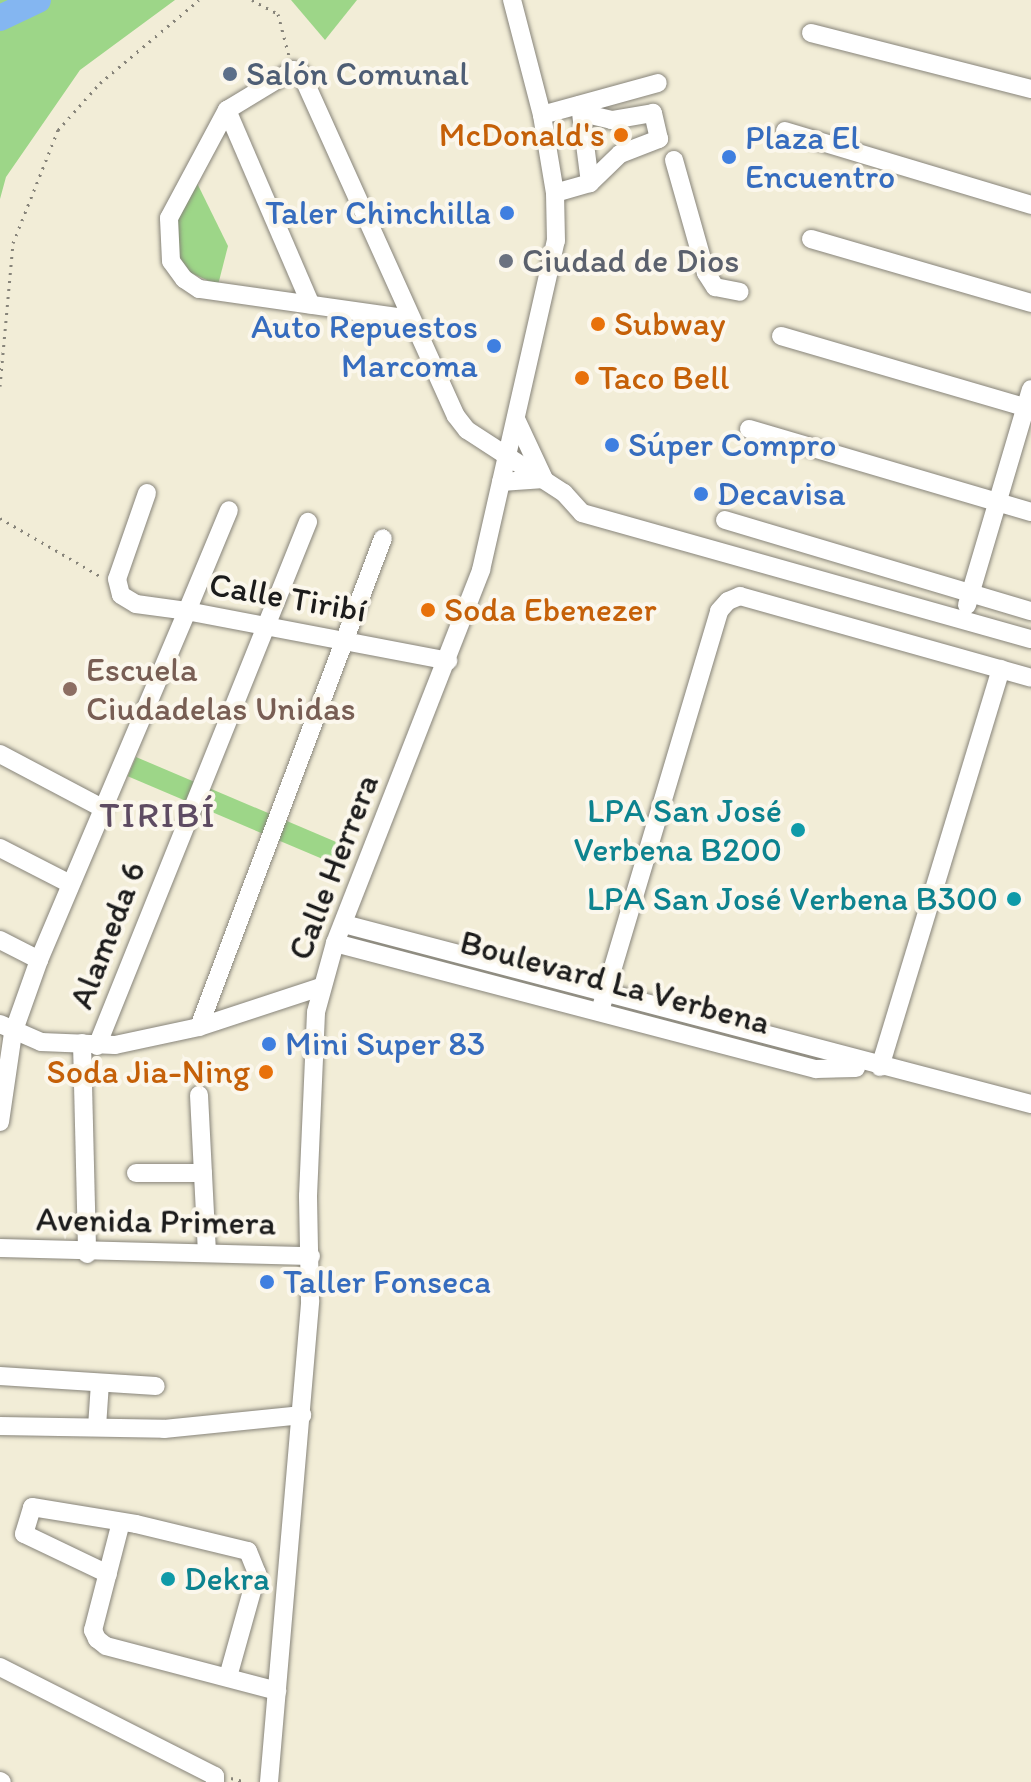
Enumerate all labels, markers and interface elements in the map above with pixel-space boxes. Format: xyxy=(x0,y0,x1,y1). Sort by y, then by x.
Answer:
place label: Salón Comunal xyxy=(246,54,467,94)
marker: Salón Comunal xyxy=(221,65,239,83)
place label: McDonald's xyxy=(439,115,605,155)
place label: Plaza El Encuentro xyxy=(745,117,895,196)
marker: McDonald's xyxy=(612,126,630,144)
marker: Plaza El Encuentro xyxy=(720,148,738,166)
place label: Taler Chinchilla xyxy=(265,193,491,233)
marker: Taler Chinchilla xyxy=(498,204,516,222)
place label: Ciudad de Dios xyxy=(522,241,739,281)
marker: Ciudad de Dios xyxy=(497,252,515,270)
place label: Subway xyxy=(614,304,726,344)
place label: Auto Repuestos Marcoma xyxy=(250,306,478,386)
marker: Subway xyxy=(589,315,607,333)
marker: Auto Repuestos Marcoma xyxy=(485,337,503,355)
place label: Taco Bell xyxy=(598,358,730,398)
marker: Taco Bell xyxy=(573,369,591,387)
place label: Súper Compro xyxy=(628,425,836,465)
marker: Súper Compro xyxy=(603,436,621,454)
place label: Decavisa xyxy=(717,474,846,514)
marker: Decavisa xyxy=(692,485,710,503)
street label: Calle Tiribí xyxy=(206,563,370,631)
place label: Soda Ebenezer xyxy=(444,590,656,630)
marker: Soda Ebenezer xyxy=(419,601,437,619)
place label: Escuela Ciudadelas Unidas xyxy=(86,649,356,728)
marker: Escuela Ciudadelas Unidas xyxy=(61,680,79,698)
street label: Calle Herrera xyxy=(279,768,387,966)
place label: LPA San José Verbena B200 xyxy=(574,790,782,870)
district label: TIRIBÍ xyxy=(101,793,215,837)
marker: LPA San José Verbena B200 xyxy=(789,821,807,839)
street label: Alameda 6 xyxy=(60,856,154,1014)
place label: LPA San José Verbena B300 xyxy=(587,879,998,919)
marker: LPA San José Verbena B300 xyxy=(1005,890,1023,908)
street label: Boulevard La Verbena xyxy=(456,921,774,1043)
place label: Mini Super 83 xyxy=(285,1024,486,1064)
marker: Mini Super 83 xyxy=(260,1035,278,1053)
place label: Soda Jia-Ning xyxy=(47,1052,250,1092)
marker: Soda Jia-Ning xyxy=(257,1063,275,1081)
street label: Avenida Primera xyxy=(36,1199,276,1243)
place label: Taller Fonseca xyxy=(283,1262,491,1302)
marker: Taller Fonseca xyxy=(258,1273,276,1291)
place label: Dekra xyxy=(184,1559,270,1599)
marker: Dekra xyxy=(159,1570,177,1588)

